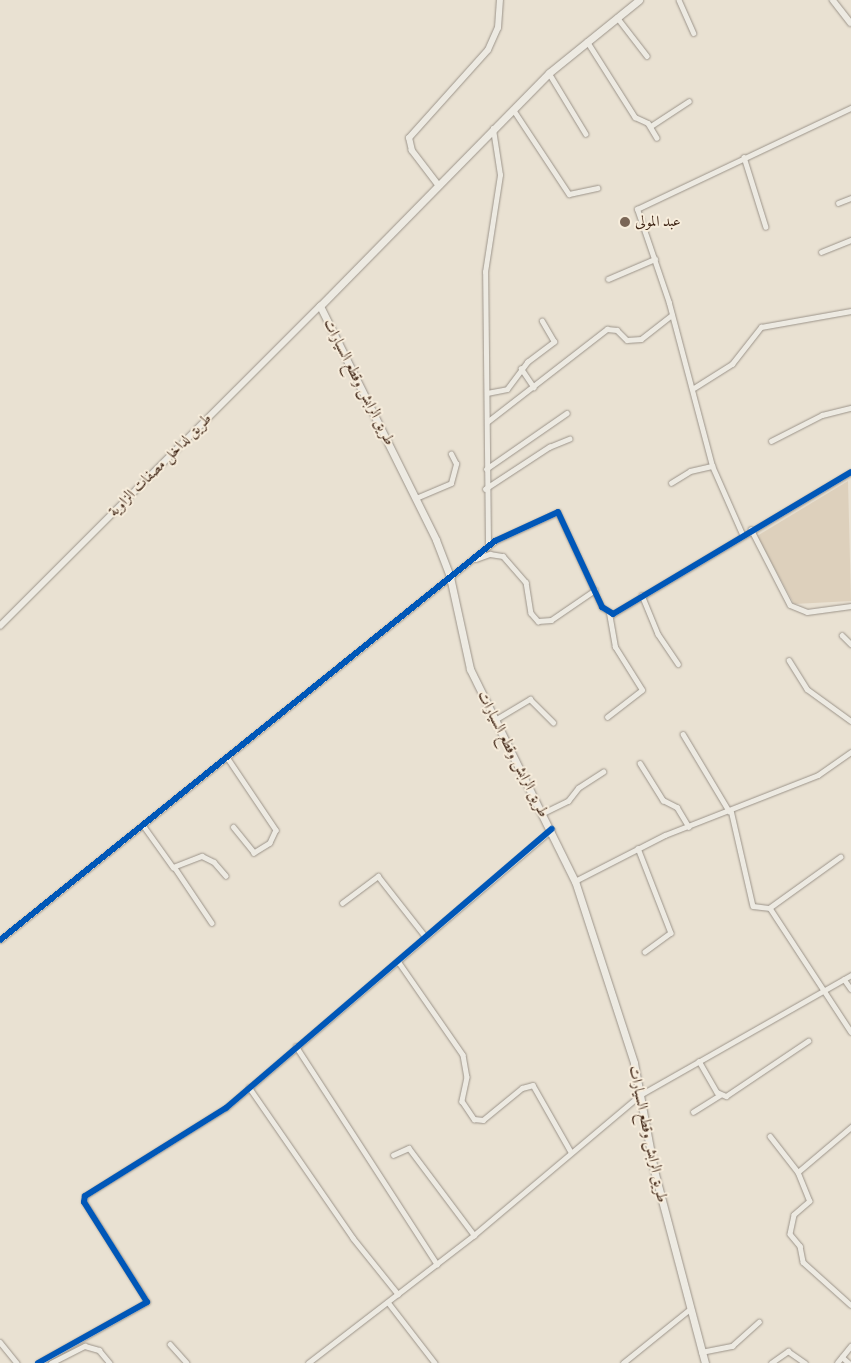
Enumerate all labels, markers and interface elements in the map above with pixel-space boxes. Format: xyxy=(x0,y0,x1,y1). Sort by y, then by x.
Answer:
place label: عبد المولى xyxy=(635,213,681,231)
marker: عبد المولى xyxy=(619,216,631,228)
street label: طريق الرابش وقطع السيارات xyxy=(319,316,399,448)
street label: طريق لداخل مصفات الزاوية xyxy=(105,410,215,520)
street label: طريق الرابش وقطع السيارات xyxy=(473,688,553,820)
street label: طريق الرابش وقطع السيارات xyxy=(625,1064,671,1204)

